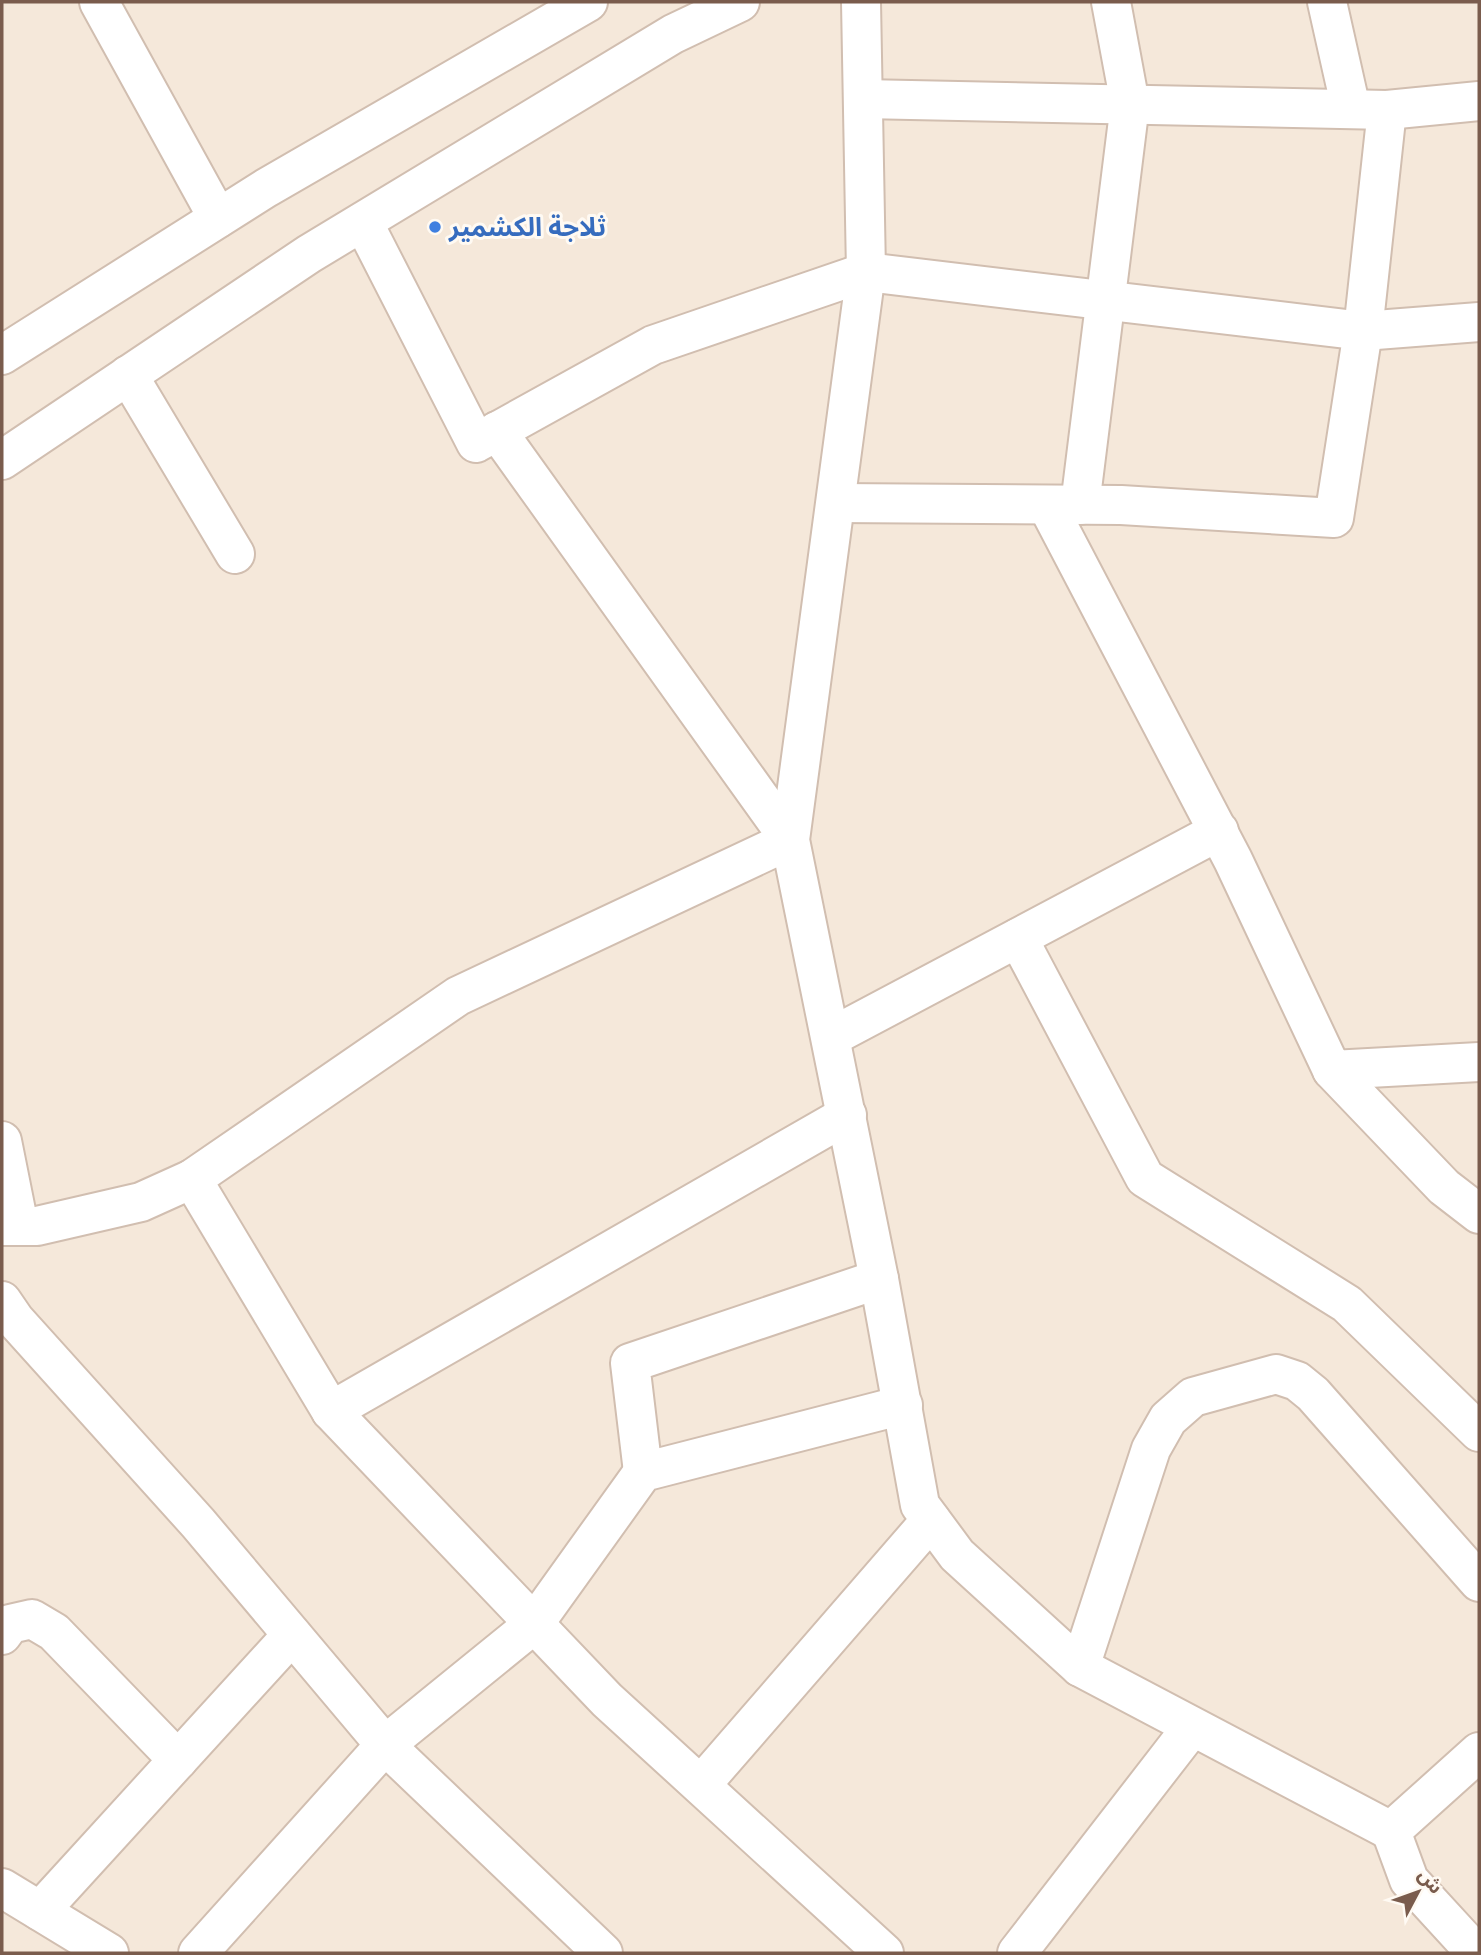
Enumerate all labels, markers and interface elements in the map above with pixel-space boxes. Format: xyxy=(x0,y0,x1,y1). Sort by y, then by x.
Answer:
place label: ثلاجة الكشمير xyxy=(448,211,606,243)
marker: ثلاجة الكشمير xyxy=(427,219,443,235)
north arrow xyxy=(1383,1857,1453,1927)
text: ش xyxy=(1413,1864,1448,1899)

